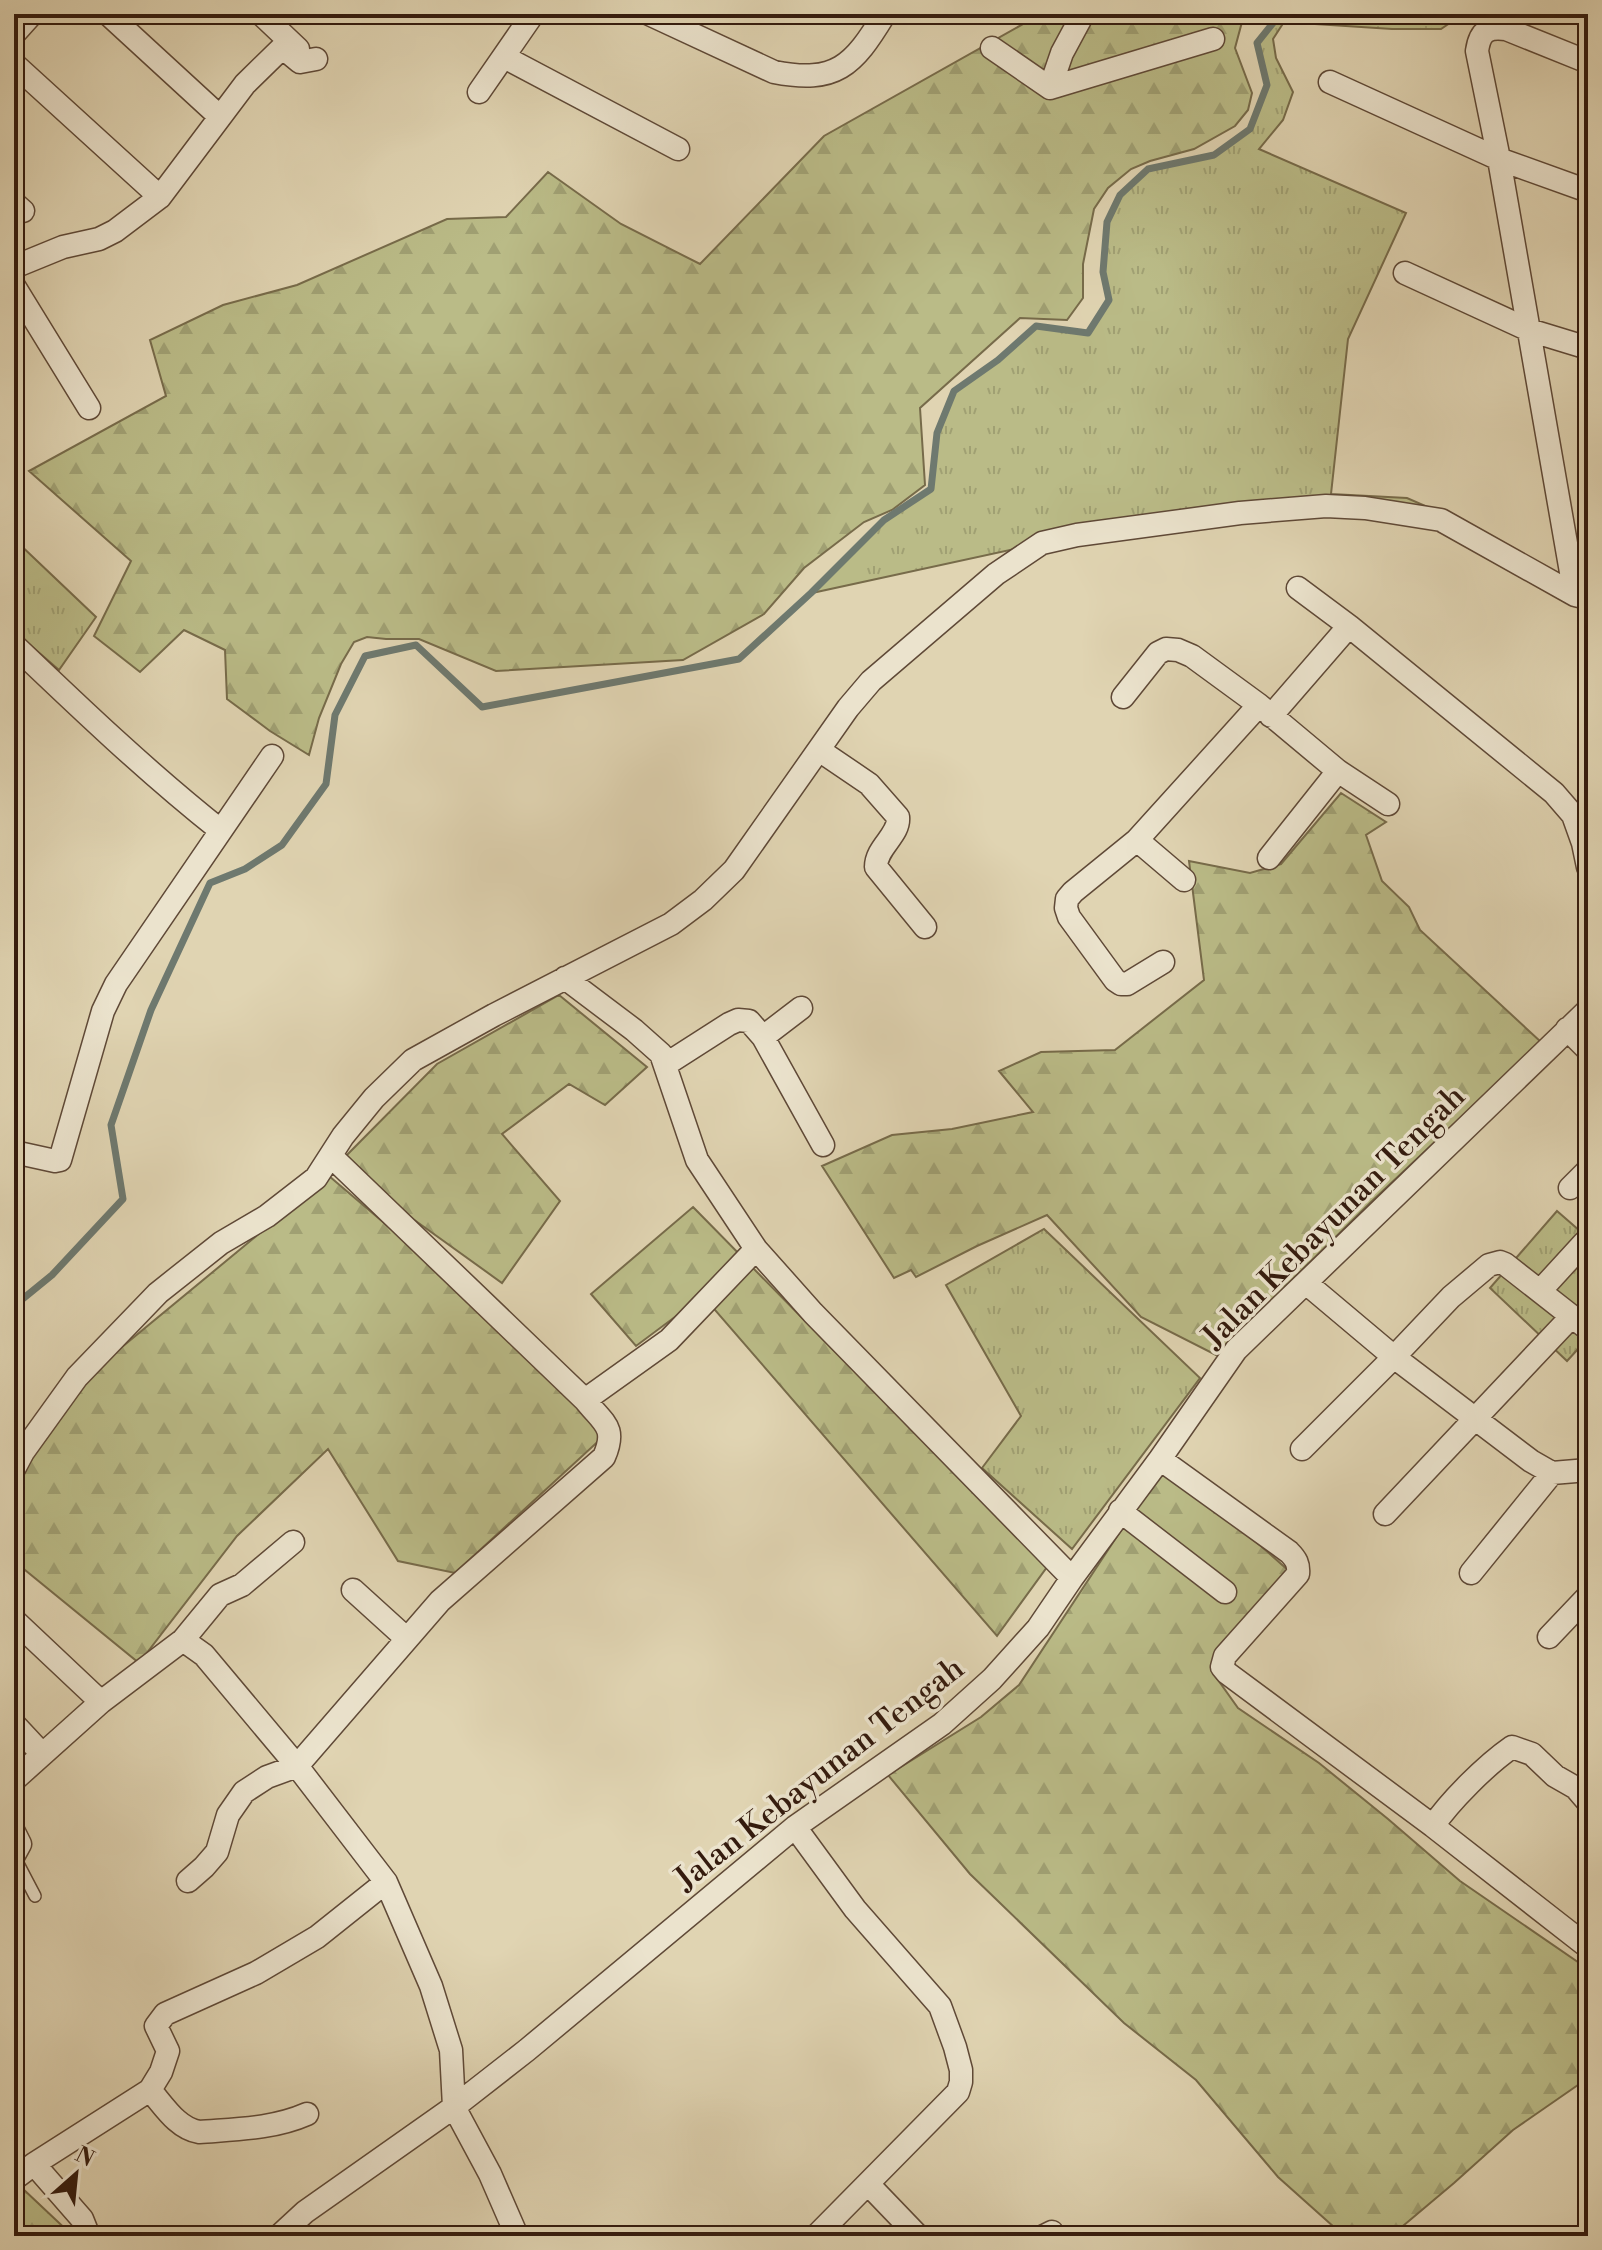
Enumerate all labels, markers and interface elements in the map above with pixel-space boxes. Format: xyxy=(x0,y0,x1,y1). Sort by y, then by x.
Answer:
street label: Jalan Kebayunan Tengah xyxy=(1193,1077,1474,1357)
street label: Jalan Kebayunan Tengah xyxy=(666,1648,972,1900)
north arrow xyxy=(36,2134,116,2214)
text: N xyxy=(71,2142,99,2174)

